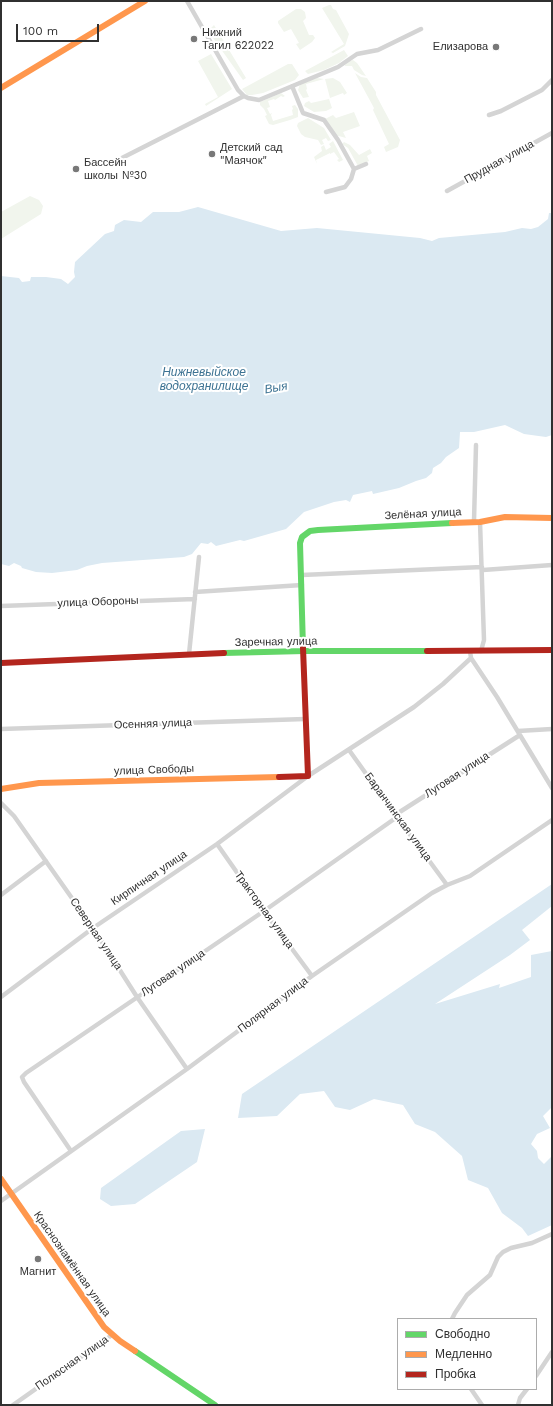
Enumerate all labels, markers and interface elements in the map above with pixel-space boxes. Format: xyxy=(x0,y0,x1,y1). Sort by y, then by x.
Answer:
scale bar xyxy=(18,16,101,42)
text: 100 m xyxy=(23,24,58,38)
place label: Нижний Тагил 622022 xyxy=(202,26,274,52)
marker: Нижний Тагил 622022 xyxy=(189,34,199,44)
place label: Елизарова xyxy=(433,40,488,54)
marker: Елизарова xyxy=(491,42,501,52)
street label: Прудная улица xyxy=(462,137,536,187)
place label: Детский сад "Маячок" xyxy=(220,141,283,167)
marker: Детский сад "Маячок" xyxy=(207,149,217,159)
place label: Бассейн школы №30 xyxy=(84,156,147,182)
marker: Бассейн школы №30 xyxy=(71,164,81,174)
water label: Нижневыйское водохранилище xyxy=(160,365,248,393)
water label: Выя xyxy=(263,379,289,397)
street label: Зелёная улица xyxy=(384,505,462,523)
street label: улица Обороны xyxy=(57,594,139,610)
street label: Заречная улица xyxy=(235,635,317,649)
street label: Осенняя улица xyxy=(114,716,192,732)
street label: Луговая улица xyxy=(422,749,492,801)
street label: улица Свободы xyxy=(114,762,194,778)
street label: Баранчинская улица xyxy=(361,770,435,864)
street label: Кирпичная улица xyxy=(109,848,189,908)
street label: Тракторная улица xyxy=(231,869,297,951)
street label: Северная улица xyxy=(67,895,125,973)
street label: Луговая улица xyxy=(138,947,208,999)
street label: Полярная улица xyxy=(235,974,311,1036)
street label: Краснознамённая улица xyxy=(31,1209,113,1319)
marker: Магнит xyxy=(33,1254,43,1264)
place label: Магнит xyxy=(20,1265,56,1279)
legend xyxy=(397,1318,537,1390)
text: Свободно xyxy=(435,1327,490,1341)
street label: Полюсная улица xyxy=(33,1333,111,1393)
text: Медленно xyxy=(435,1347,492,1361)
text: Пробка xyxy=(435,1367,476,1381)

